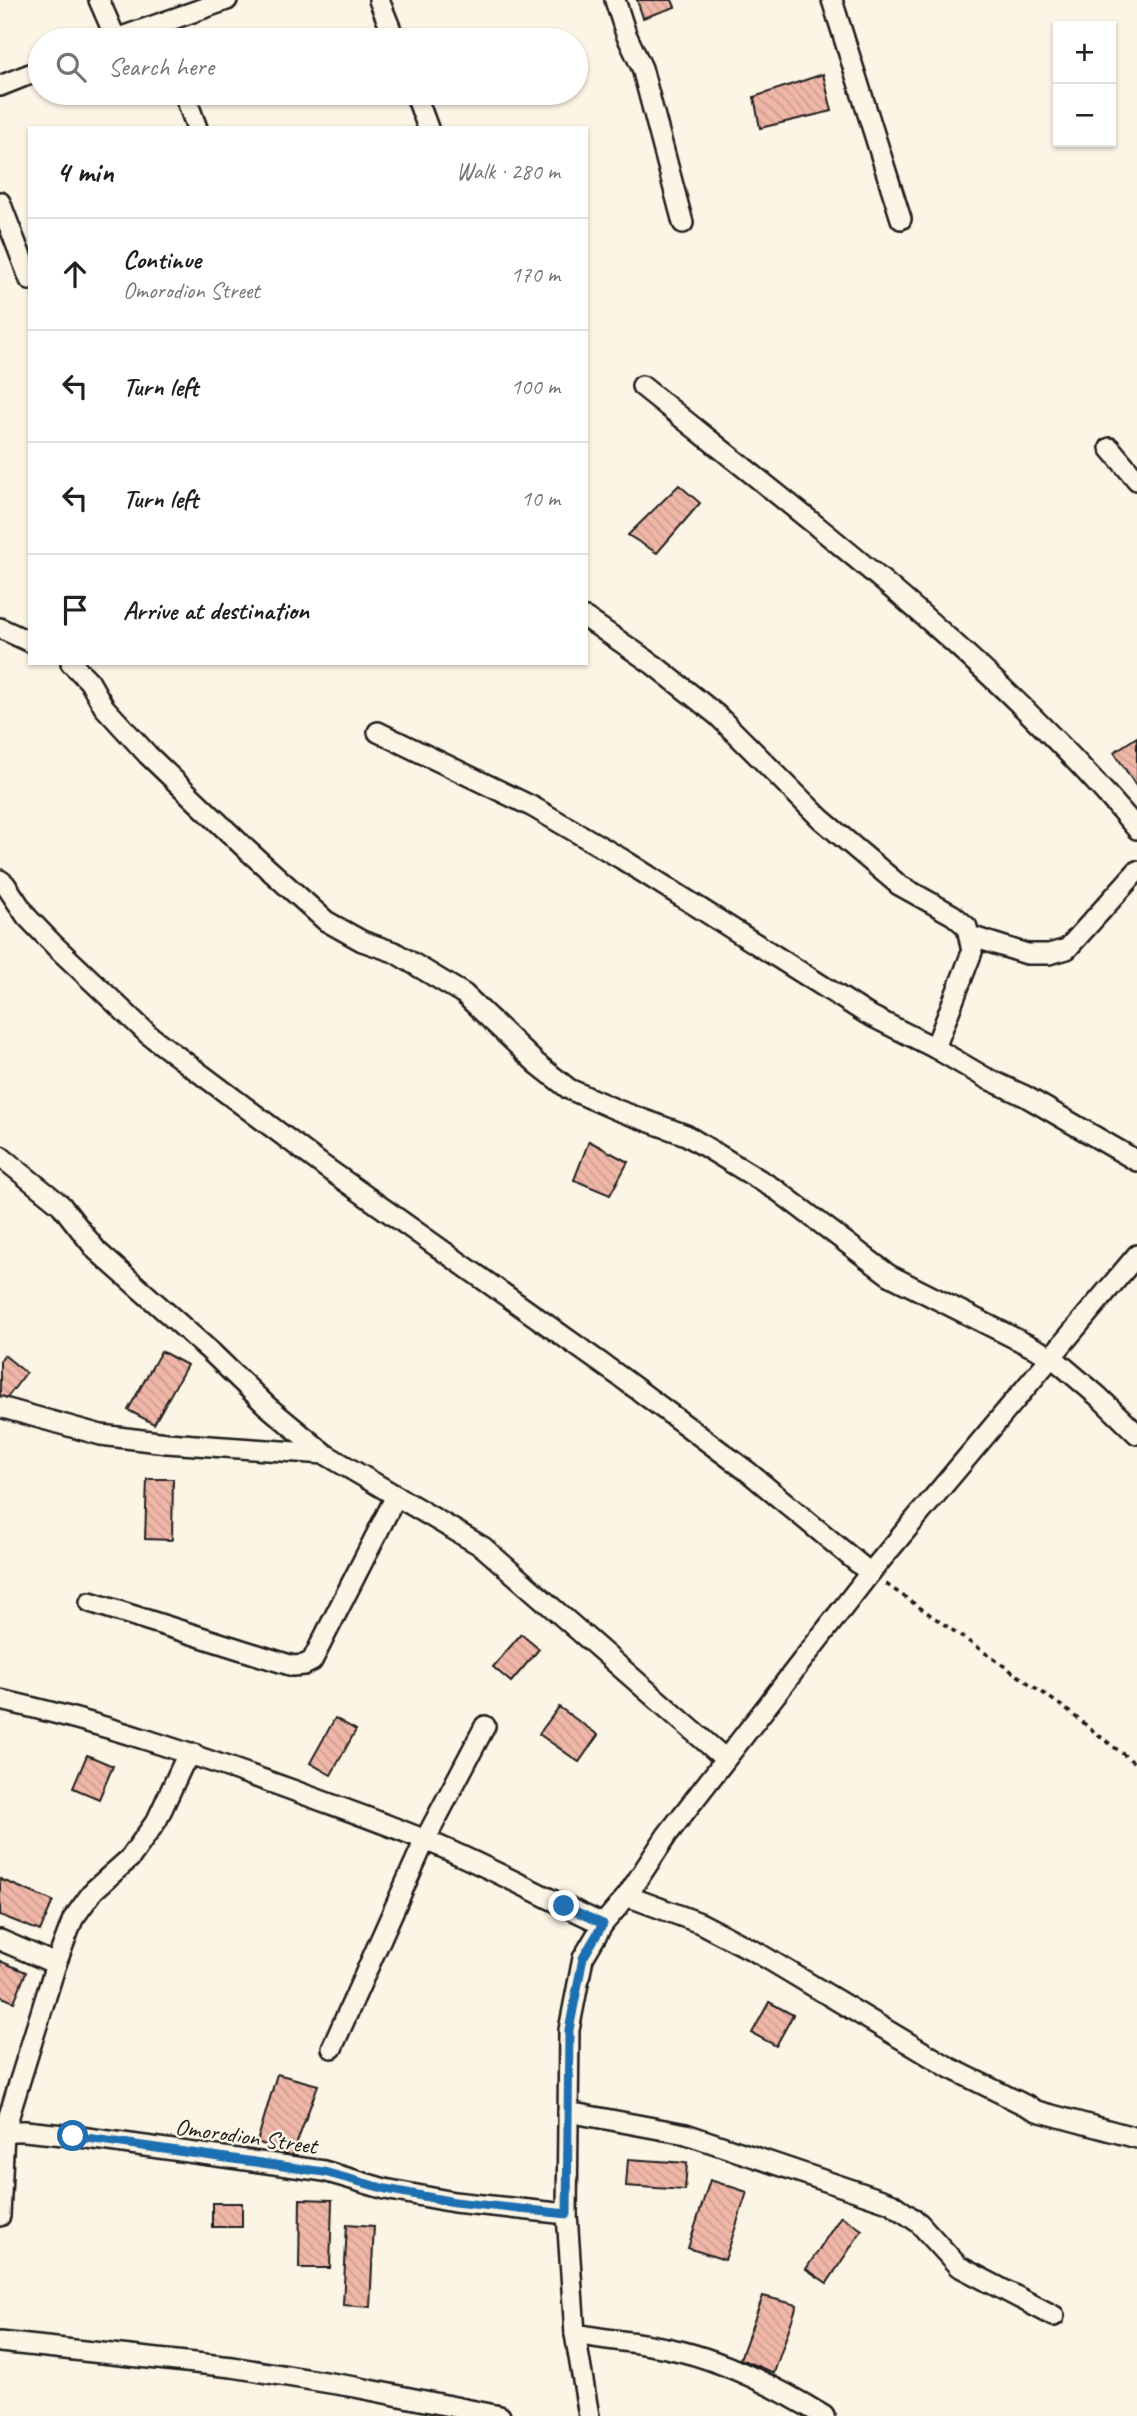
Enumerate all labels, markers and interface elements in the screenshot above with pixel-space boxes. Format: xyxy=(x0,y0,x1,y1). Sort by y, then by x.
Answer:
map controls xyxy=(1053,21,1116,147)
button: + xyxy=(1053,21,1116,84)
search box xyxy=(28,28,588,105)
icon: search xyxy=(52,48,90,86)
text: Search here xyxy=(108,50,214,83)
button: − xyxy=(1053,84,1116,147)
text: 4 min xyxy=(56,153,113,191)
text: Walk · 280 m xyxy=(456,157,560,186)
text: Continue xyxy=(123,243,201,276)
icon: ahead xyxy=(56,255,94,293)
text: 170 m xyxy=(511,260,560,289)
text: Omorodion Street xyxy=(123,276,260,305)
icon: left xyxy=(56,367,94,405)
text: Turn left xyxy=(123,370,198,403)
text: 100 m xyxy=(511,372,560,401)
icon: left xyxy=(56,479,94,517)
text: Turn left xyxy=(123,482,198,515)
text: 10 m xyxy=(521,484,560,513)
icon: arrive xyxy=(56,591,94,629)
text: Arrive at destination xyxy=(123,594,309,627)
route end xyxy=(548,1890,579,1921)
street label: Omorodion Street xyxy=(173,2111,321,2161)
route start xyxy=(57,2120,88,2151)

